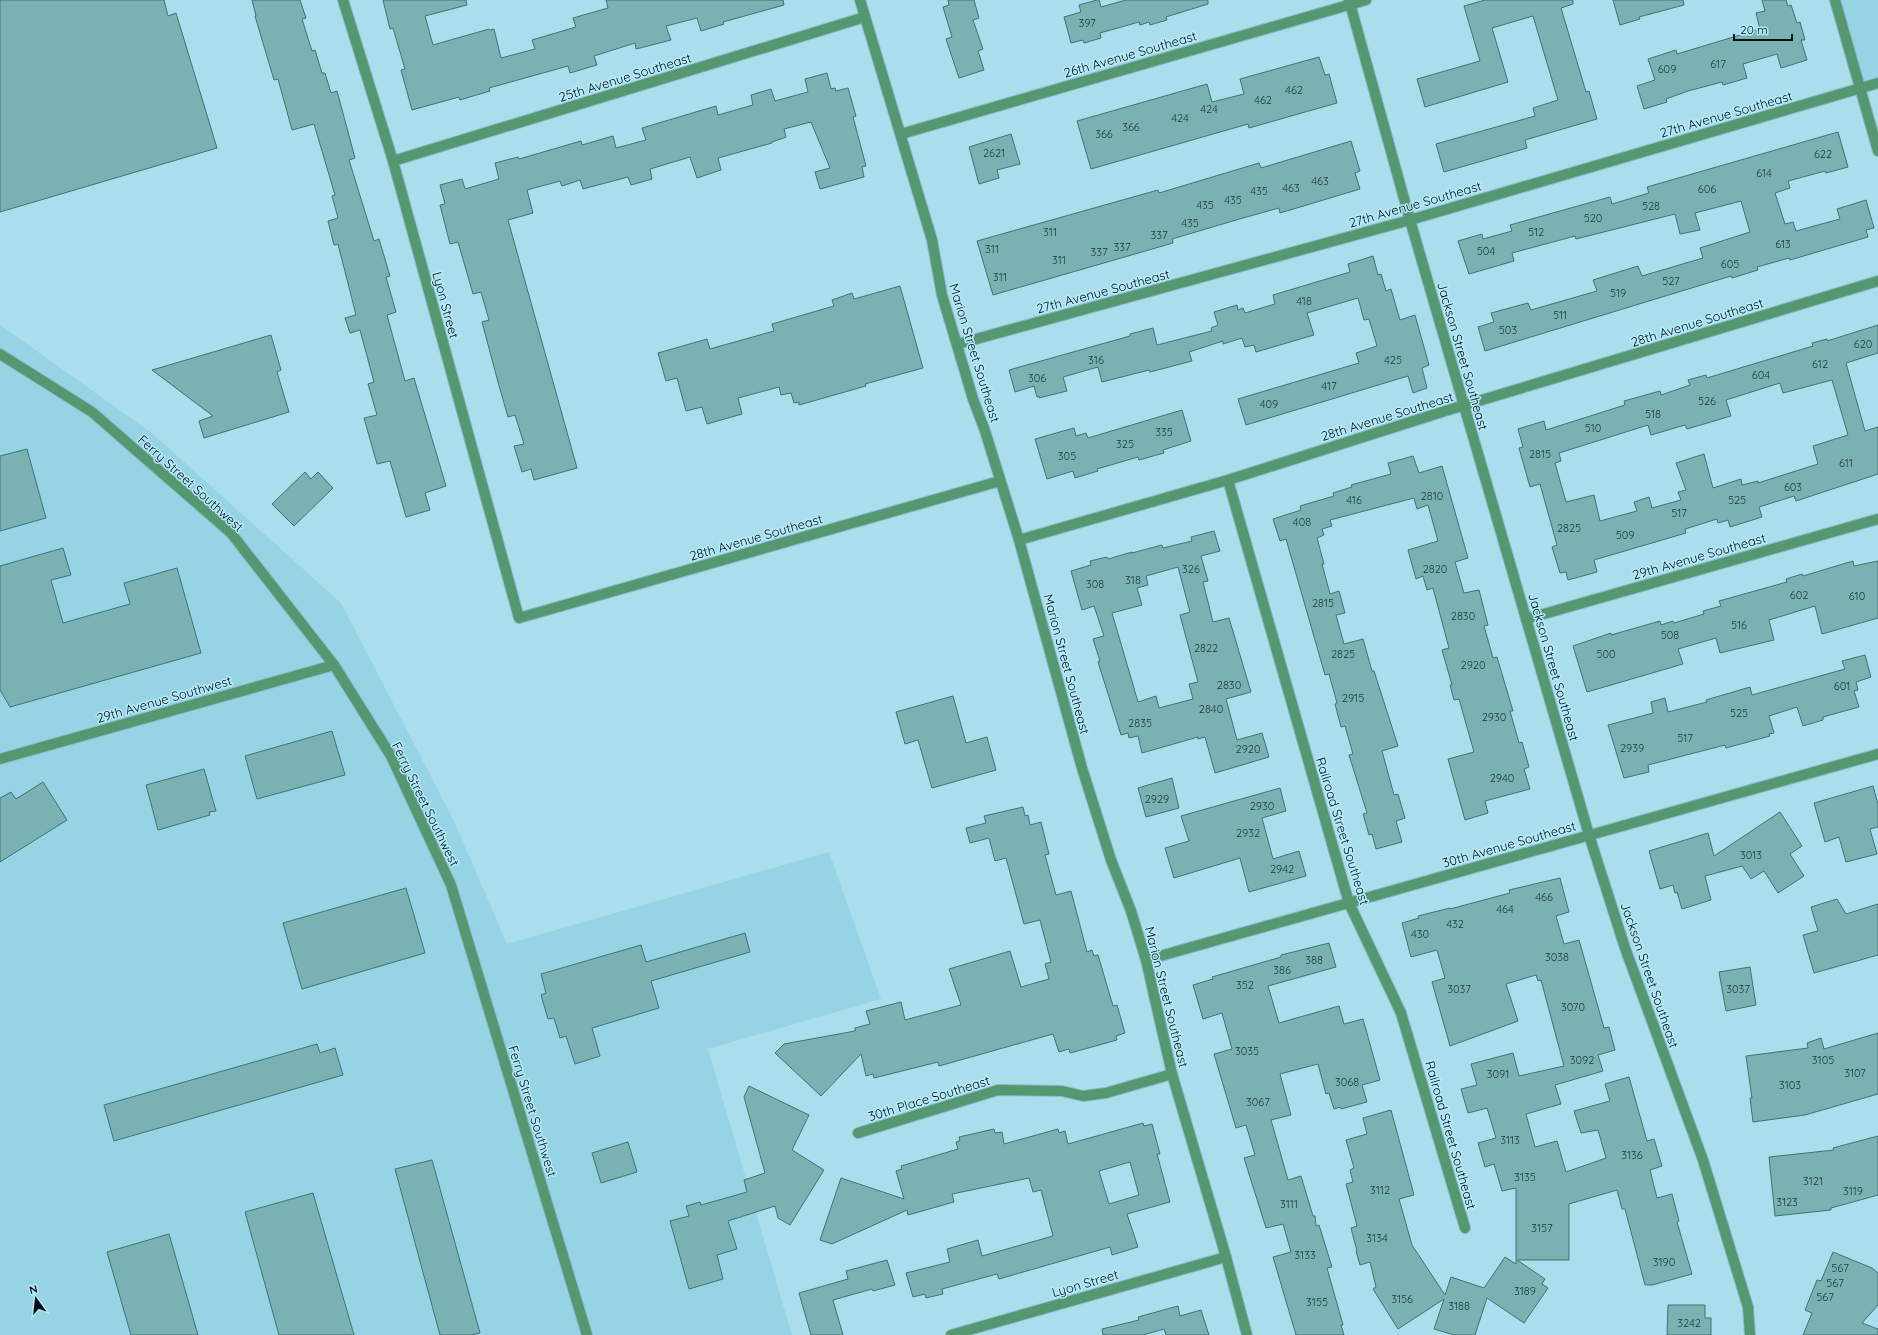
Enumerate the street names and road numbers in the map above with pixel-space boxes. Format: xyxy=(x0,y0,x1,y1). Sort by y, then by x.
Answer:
street label: 26th Avenue Southeast xyxy=(1062,27,1198,81)
street label: 25th Avenue Southeast xyxy=(557,49,693,105)
street label: 27th Avenue Southeast xyxy=(1658,87,1794,141)
street label: 27th Avenue Southeast xyxy=(1347,177,1483,231)
street label: 27th Avenue Southeast xyxy=(1035,266,1171,316)
street label: Lyon Street xyxy=(429,270,463,340)
street label: Jackson Street Southeast xyxy=(1434,280,1492,432)
street label: Marion Street Southeast xyxy=(946,282,1004,424)
street label: 28th Avenue Southeast xyxy=(1629,294,1765,350)
street label: 28th Avenue Southeast xyxy=(1319,388,1455,444)
street label: Ferry Street Southwest xyxy=(135,431,247,535)
street label: 28th Avenue Southeast xyxy=(688,510,824,564)
street label: 29th Avenue Southeast xyxy=(1630,529,1768,583)
street label: Jackson Street Southeast xyxy=(1525,591,1583,743)
street label: Marion Street Southeast xyxy=(1041,592,1093,736)
street label: 29th Avenue Southwest xyxy=(95,672,233,726)
street label: Ferry Street Southwest xyxy=(389,739,463,869)
street label: Railroad Street Southeast xyxy=(1313,755,1373,907)
street label: 30th Avenue Southeast xyxy=(1440,817,1578,871)
street label: Jackson Street Southeast xyxy=(1618,900,1682,1050)
street label: Marion Street Southeast xyxy=(1142,925,1192,1069)
street label: Ferry Street Southwest xyxy=(505,1043,561,1179)
street label: Railroad Street Southeast xyxy=(1422,1059,1480,1211)
street label: 30th Place Southeast xyxy=(866,1072,992,1124)
street label: Lyon Street xyxy=(1050,1266,1120,1300)

